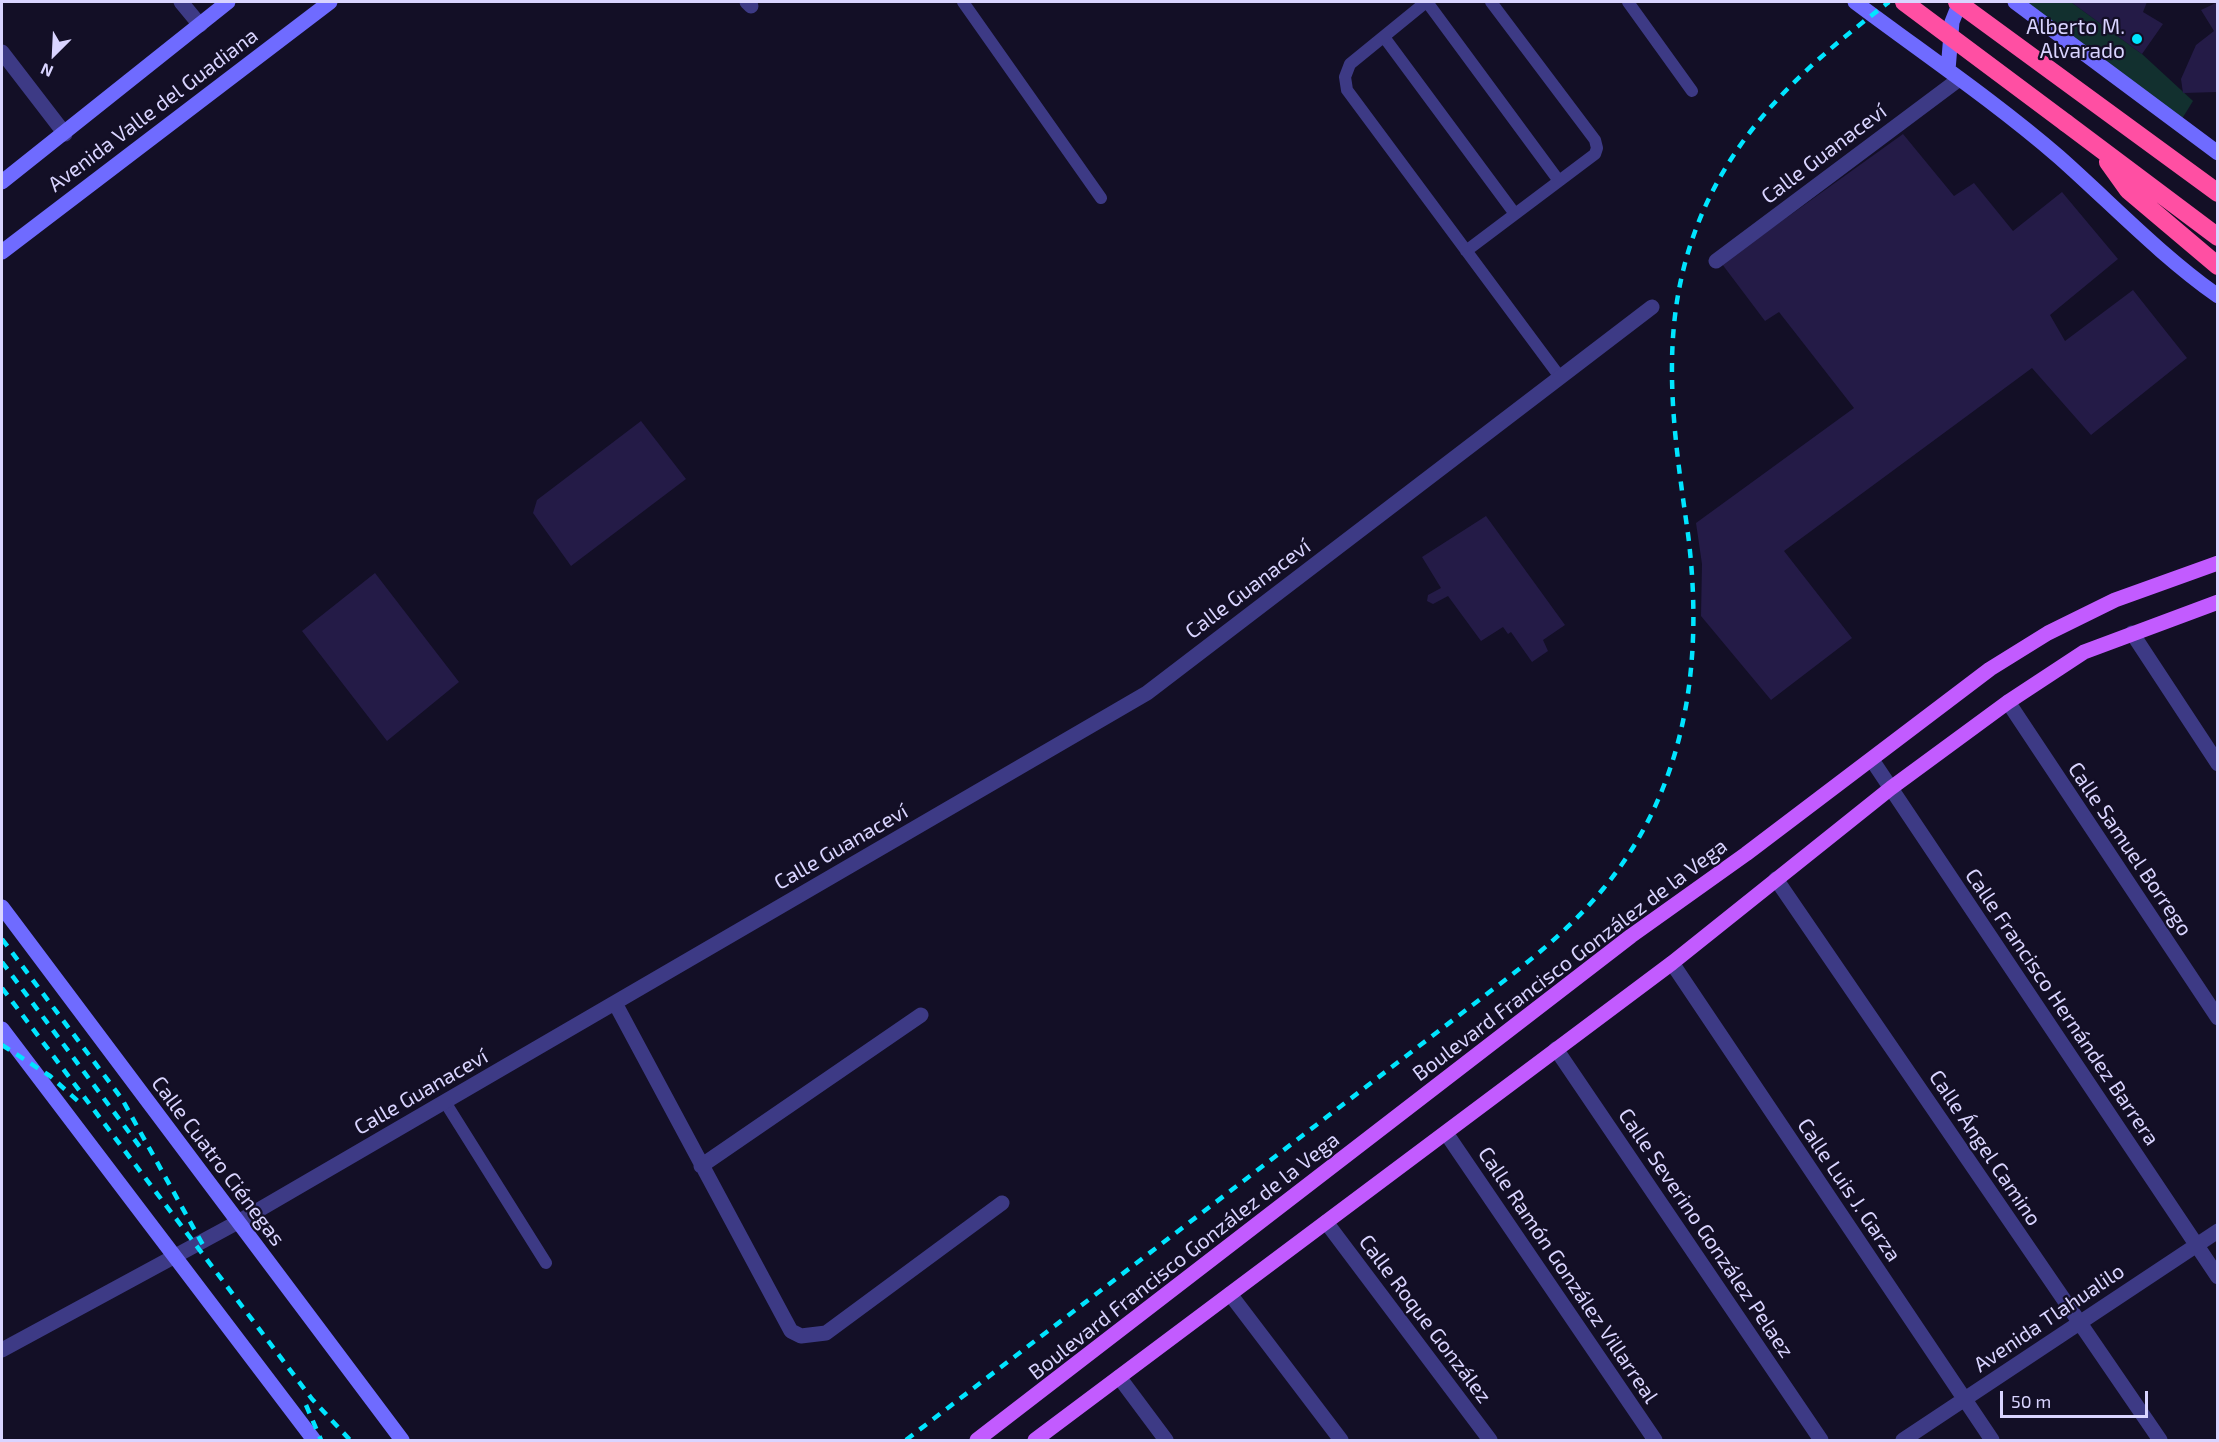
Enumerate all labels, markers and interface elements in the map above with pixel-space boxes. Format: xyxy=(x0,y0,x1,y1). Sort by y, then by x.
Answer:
place label: Alberto M. Alvarado xyxy=(2026,14,2125,64)
street label: Avenida Valle del Guadiana xyxy=(43,23,263,197)
north arrow xyxy=(24,24,84,84)
marker: Alberto M. Alvarado xyxy=(2130,32,2144,46)
text: N xyxy=(37,60,56,82)
street label: Calle Guanaceví xyxy=(1757,99,1891,209)
street label: Calle Guanaceví xyxy=(1181,534,1315,644)
street label: Calle Samuel Borrego xyxy=(2062,757,2198,941)
street label: Calle Guanaceví xyxy=(770,799,912,895)
street label: Boulevard Francisco González de la Vega xyxy=(1408,833,1732,1087)
street label: Calle Francisco Hernández Barrera xyxy=(1960,864,2164,1150)
street label: Calle Guanaceví xyxy=(350,1044,492,1140)
street label: Calle Ángel Camino xyxy=(1924,1065,2046,1231)
street label: Calle Cuatro Ciénegas xyxy=(146,1071,290,1251)
street label: Calle Severino González Pelaez xyxy=(1613,1104,1799,1362)
street label: Calle Luis J. Garza xyxy=(1792,1114,1906,1266)
street label: Boulevard Francisco González de la Vega xyxy=(1024,1127,1344,1385)
street label: Calle Ramón González Villarreal xyxy=(1473,1142,1663,1408)
street label: Calle Roque González xyxy=(1353,1230,1497,1408)
street label: Avenida Tlahualilo xyxy=(1969,1258,2129,1378)
scale bar xyxy=(2003,1379,2152,1417)
text: 50 m xyxy=(2011,1390,2051,1412)

